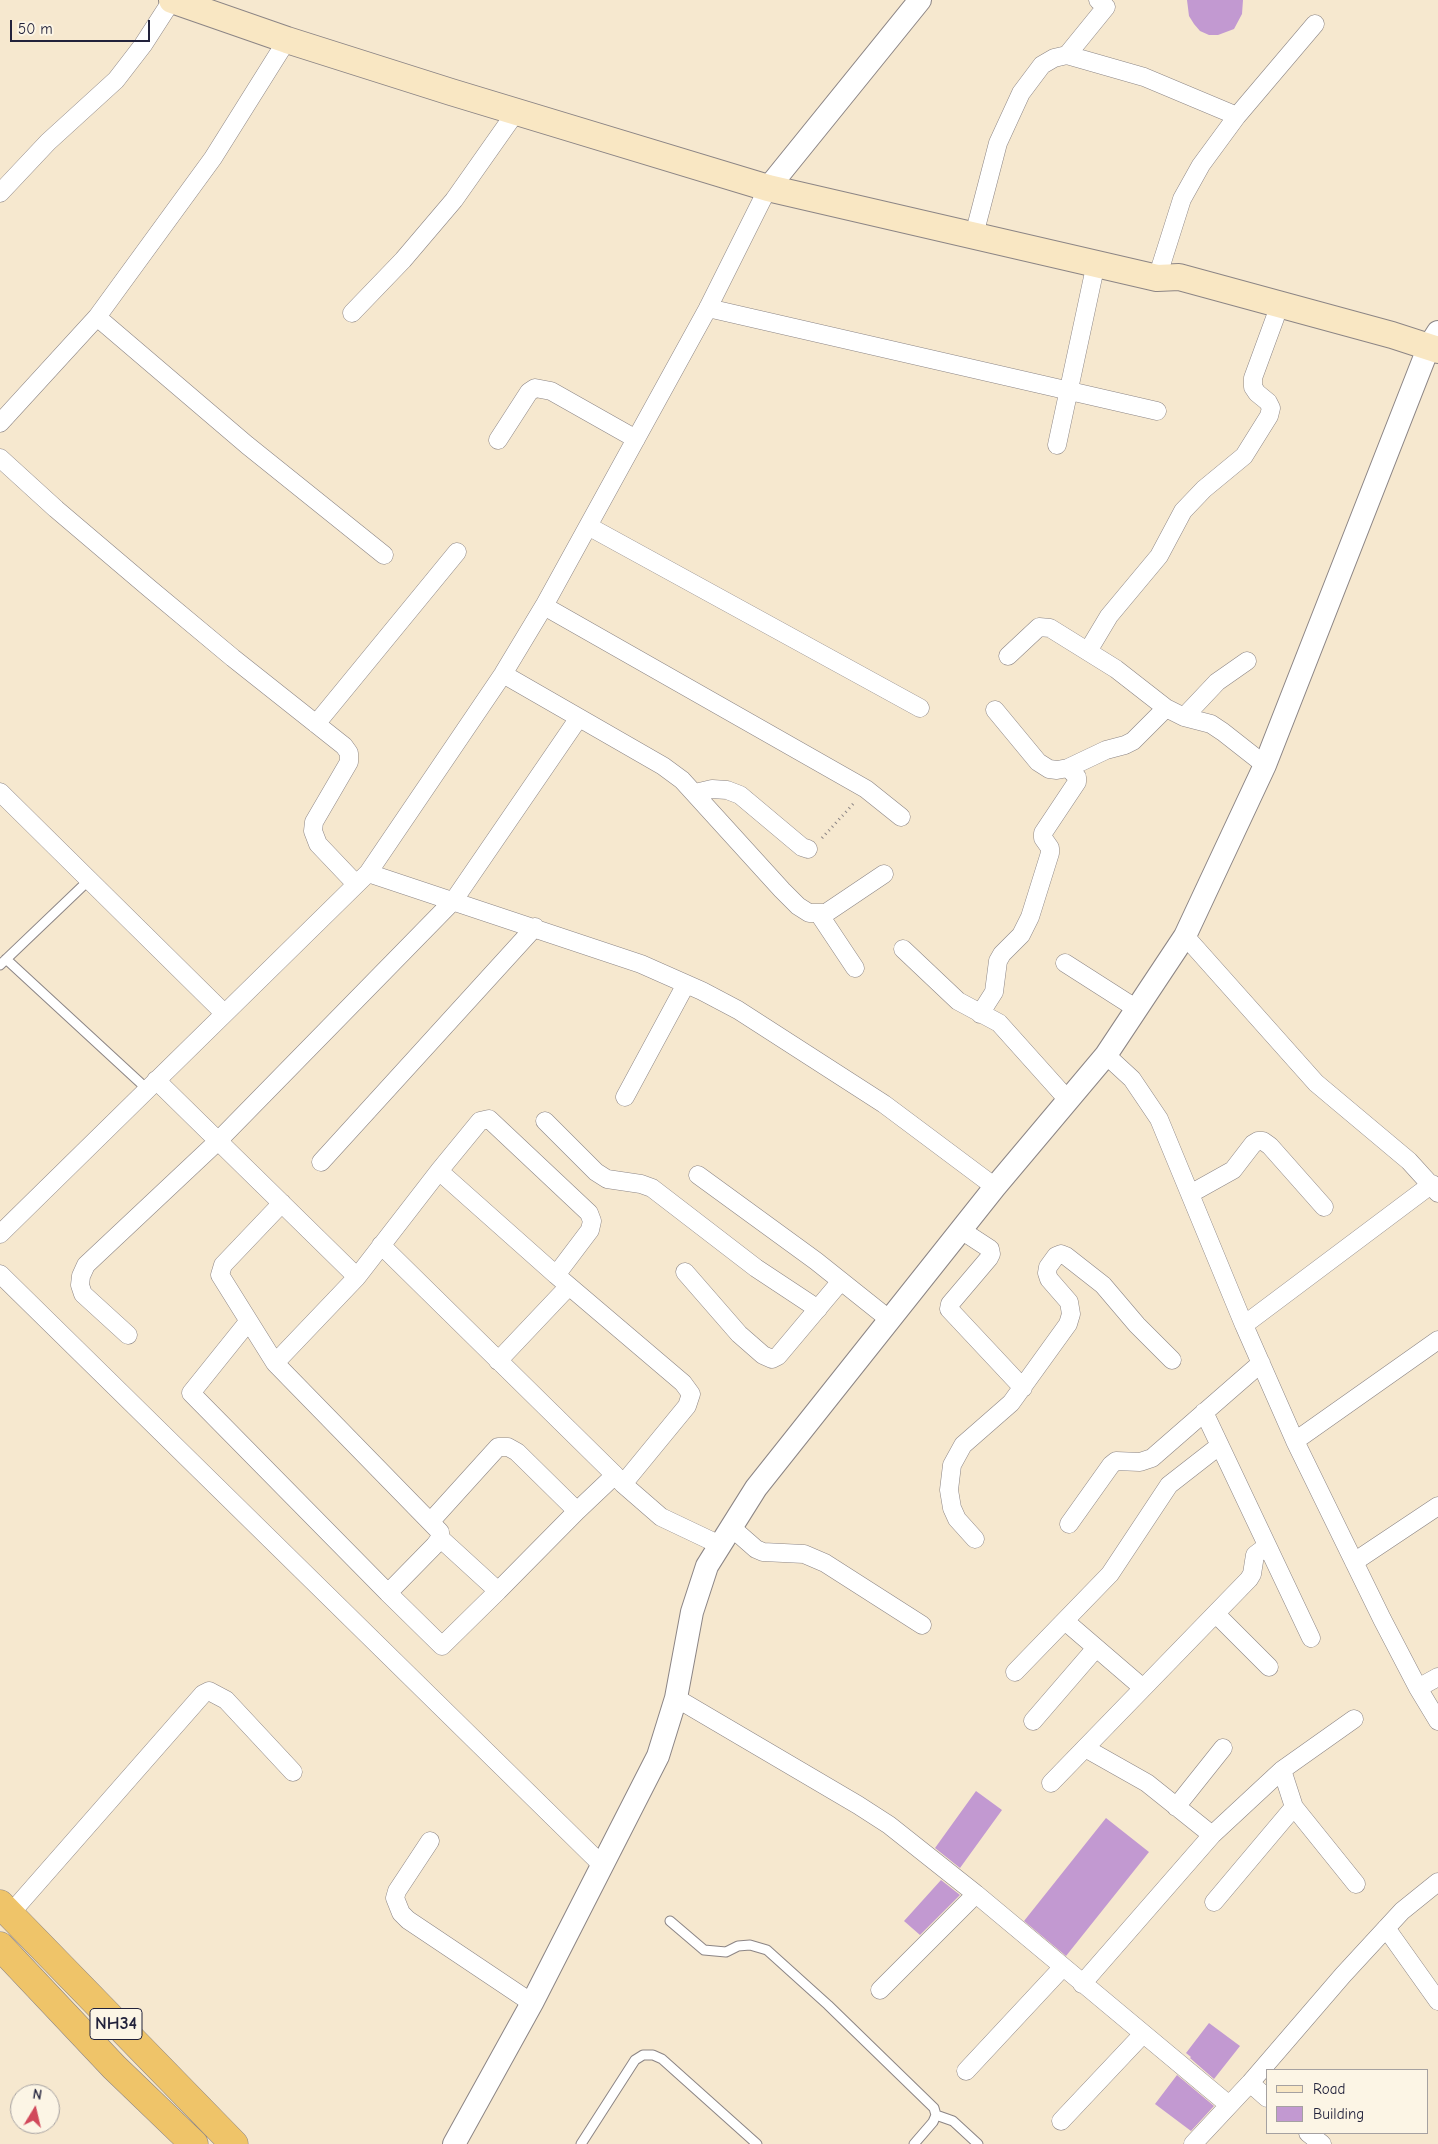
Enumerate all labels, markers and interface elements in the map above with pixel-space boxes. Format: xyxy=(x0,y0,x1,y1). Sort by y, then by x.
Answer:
scale bar xyxy=(12,10,152,42)
text: 50 m xyxy=(18,20,53,38)
road number: NH34 xyxy=(90,2008,142,2040)
legend xyxy=(1266,2069,1428,2134)
text: Road xyxy=(1313,2080,1345,2098)
north arrow xyxy=(10,2084,60,2134)
text: N xyxy=(31,2086,43,2104)
text: Building xyxy=(1313,2105,1364,2123)

